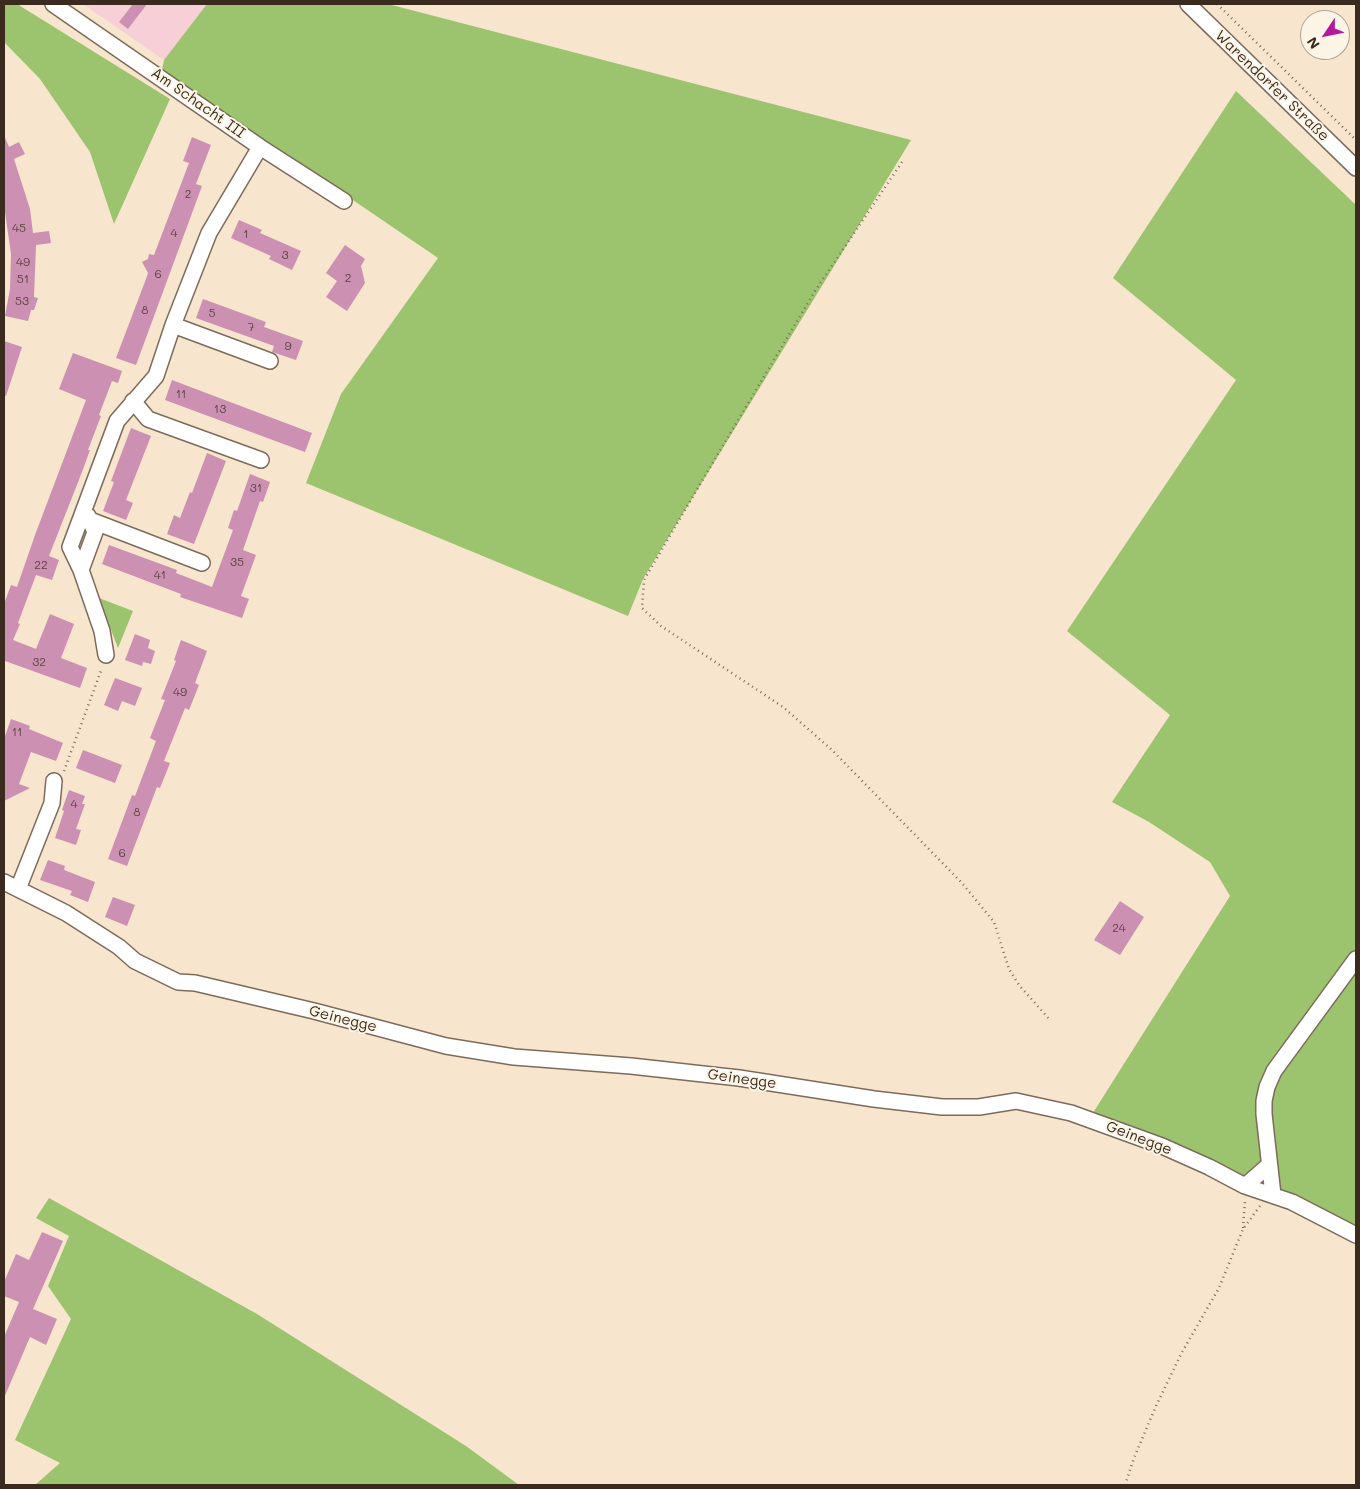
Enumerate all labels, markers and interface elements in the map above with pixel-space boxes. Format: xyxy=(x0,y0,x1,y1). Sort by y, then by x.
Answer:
north arrow xyxy=(1300,10,1350,60)
street label: Warendorfer Straße xyxy=(1211,27,1333,145)
text: N xyxy=(1302,33,1324,53)
street label: Am Schacht III xyxy=(148,64,248,142)
house number: 2 xyxy=(185,187,191,201)
house number: 45 xyxy=(12,221,26,235)
house number: 4 xyxy=(170,226,178,240)
house number: 1 xyxy=(243,227,249,241)
house number: 3 xyxy=(281,248,289,262)
house number: 49 xyxy=(16,255,30,269)
house number: 6 xyxy=(154,267,162,281)
house number: 2 xyxy=(345,271,351,285)
house number: 51 xyxy=(17,272,29,286)
house number: 53 xyxy=(15,294,29,308)
house number: 8 xyxy=(141,303,149,317)
house number: 5 xyxy=(209,306,215,320)
house number: 7 xyxy=(248,320,254,334)
house number: 9 xyxy=(284,339,292,353)
house number: 11 xyxy=(176,387,186,401)
house number: 13 xyxy=(214,402,226,416)
house number: 31 xyxy=(250,481,262,495)
house number: 35 xyxy=(230,555,244,569)
house number: 22 xyxy=(34,558,48,572)
house number: 41 xyxy=(154,568,166,582)
house number: 32 xyxy=(32,655,46,669)
house number: 49 xyxy=(173,685,187,699)
house number: 11 xyxy=(12,725,22,739)
house number: 4 xyxy=(70,797,78,811)
house number: 8 xyxy=(133,805,141,819)
house number: 6 xyxy=(118,846,126,860)
house number: 24 xyxy=(1112,921,1126,935)
street label: Geinegge xyxy=(307,1002,379,1036)
street label: Geinegge xyxy=(706,1065,778,1093)
street label: Geinegge xyxy=(1103,1117,1175,1159)

